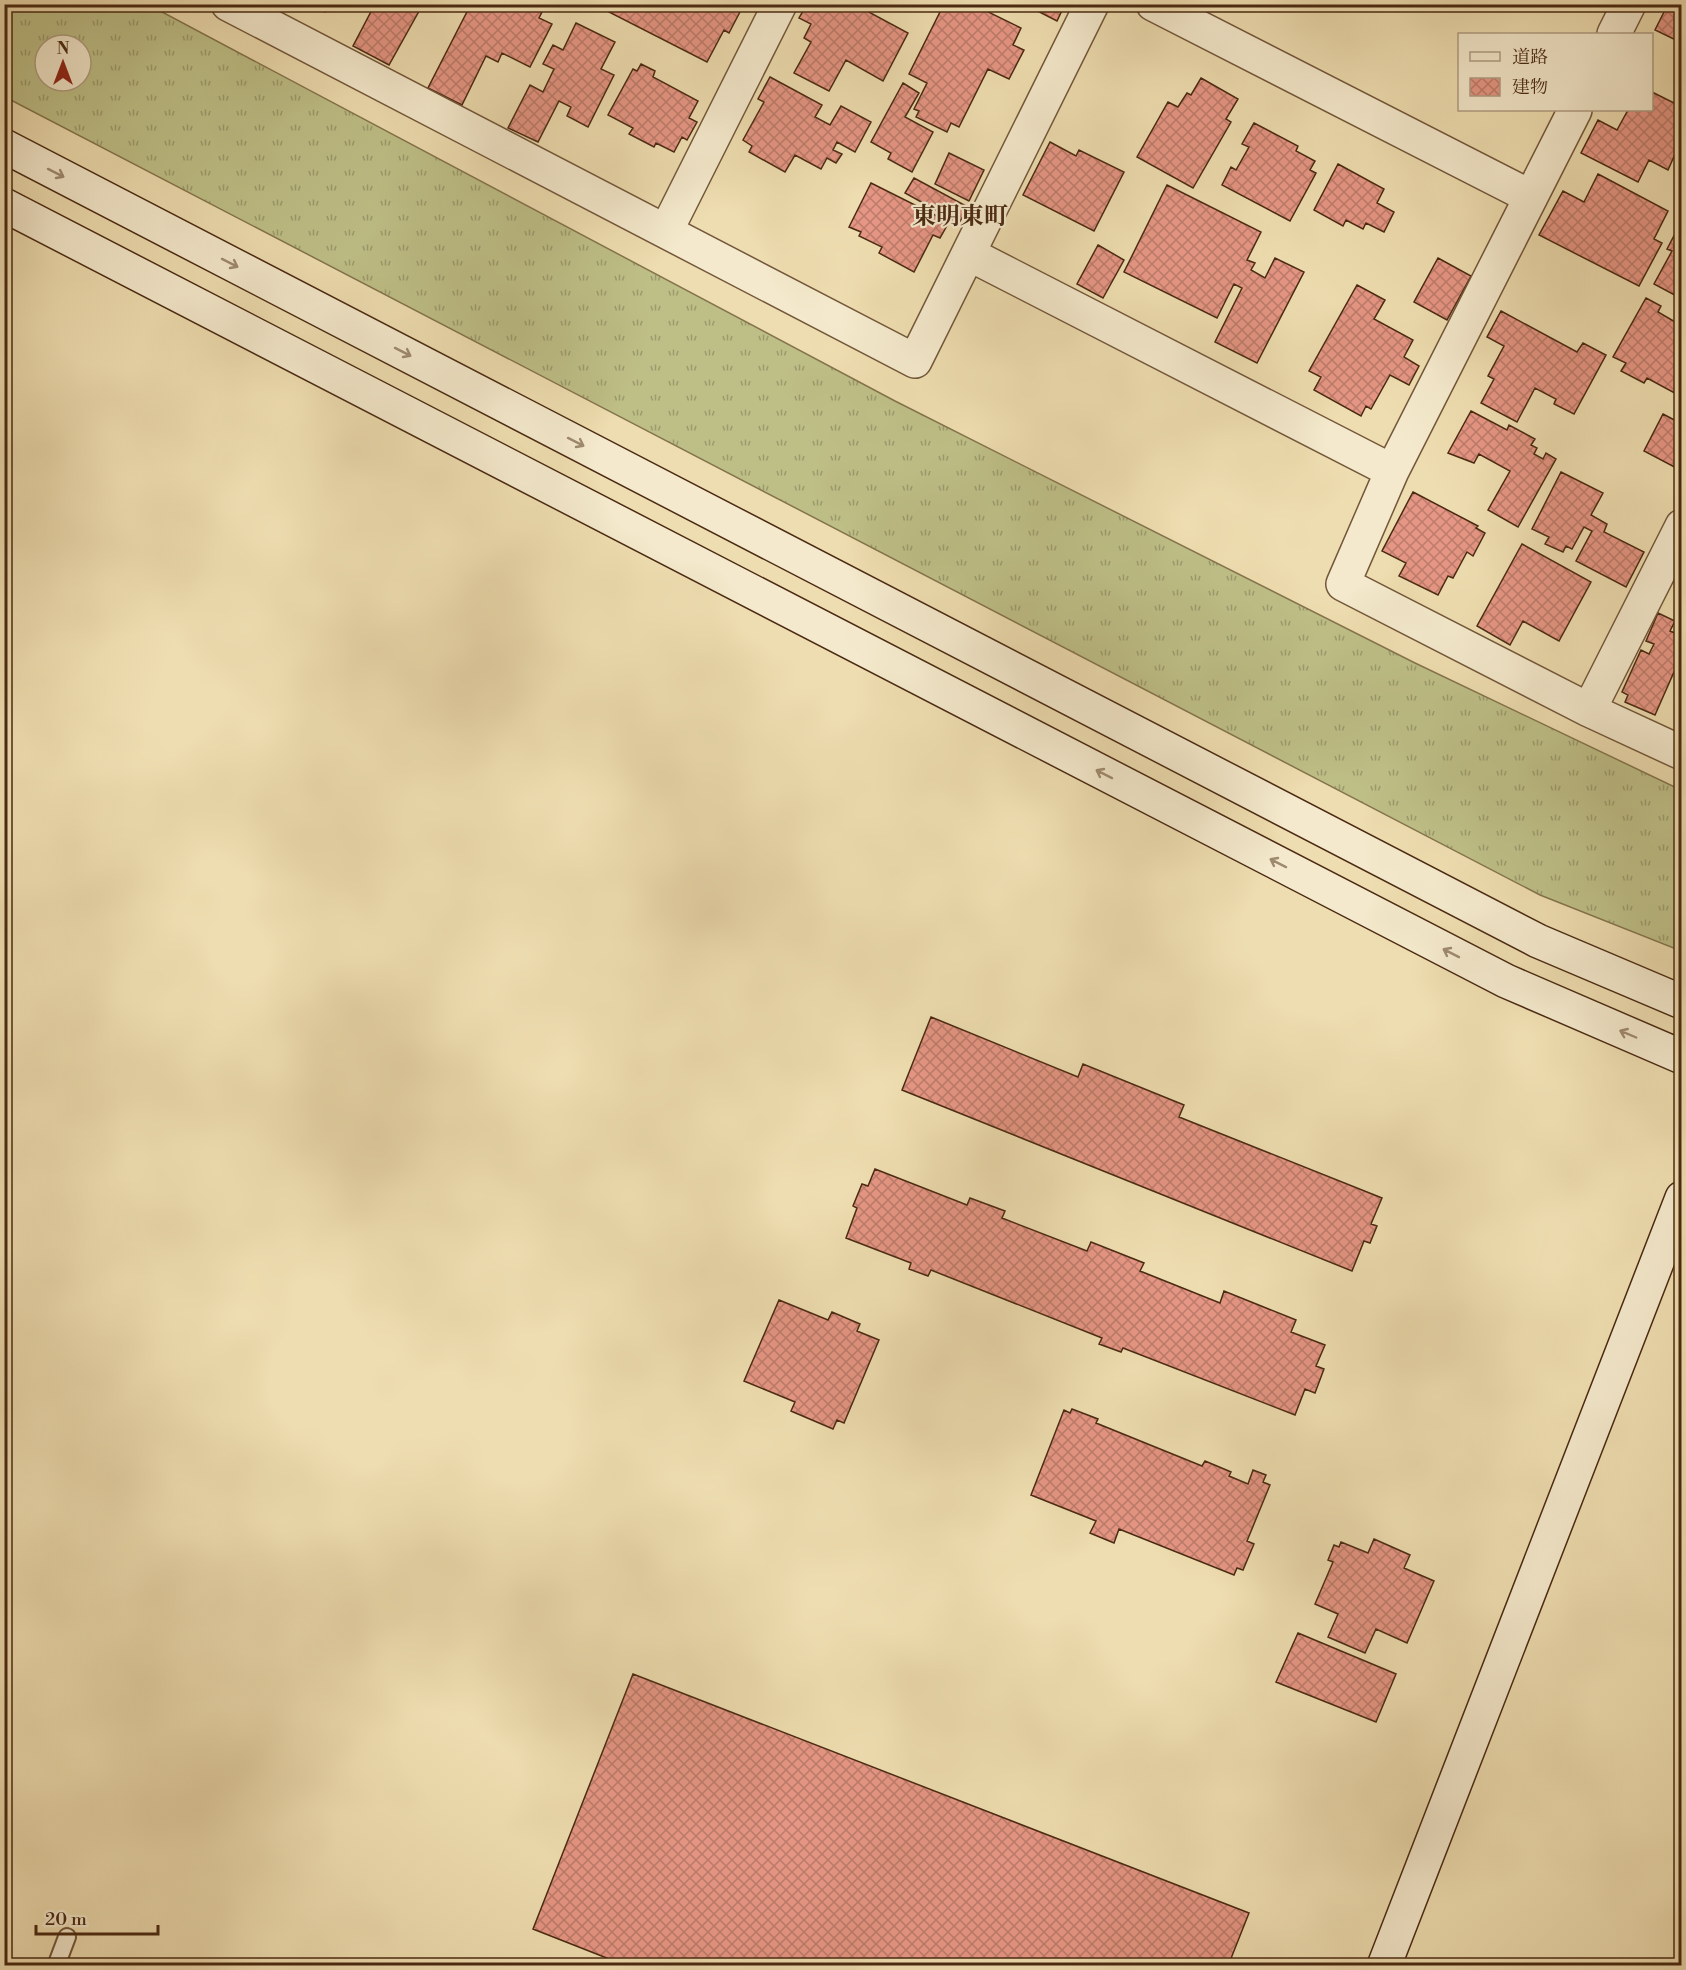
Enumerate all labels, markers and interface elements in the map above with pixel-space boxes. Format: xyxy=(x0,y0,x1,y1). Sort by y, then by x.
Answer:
north arrow xyxy=(33,33,93,93)
legend xyxy=(1458,33,1653,111)
text: N xyxy=(57,39,70,59)
text: 道路 xyxy=(1512,46,1548,69)
text: 建物 xyxy=(1512,76,1548,99)
one-way arrow xyxy=(47,168,65,179)
district label: 東明東町 xyxy=(912,202,1008,232)
one-way arrow xyxy=(220,257,238,269)
one-way arrow xyxy=(393,347,411,358)
one-way arrow xyxy=(566,437,584,448)
one-way arrow xyxy=(1096,767,1114,779)
one-way arrow xyxy=(1269,857,1287,868)
one-way arrow xyxy=(1442,946,1460,958)
one-way arrow xyxy=(1619,1028,1637,1039)
scale bar xyxy=(36,1898,158,1936)
text: 20 m xyxy=(45,1908,87,1931)

